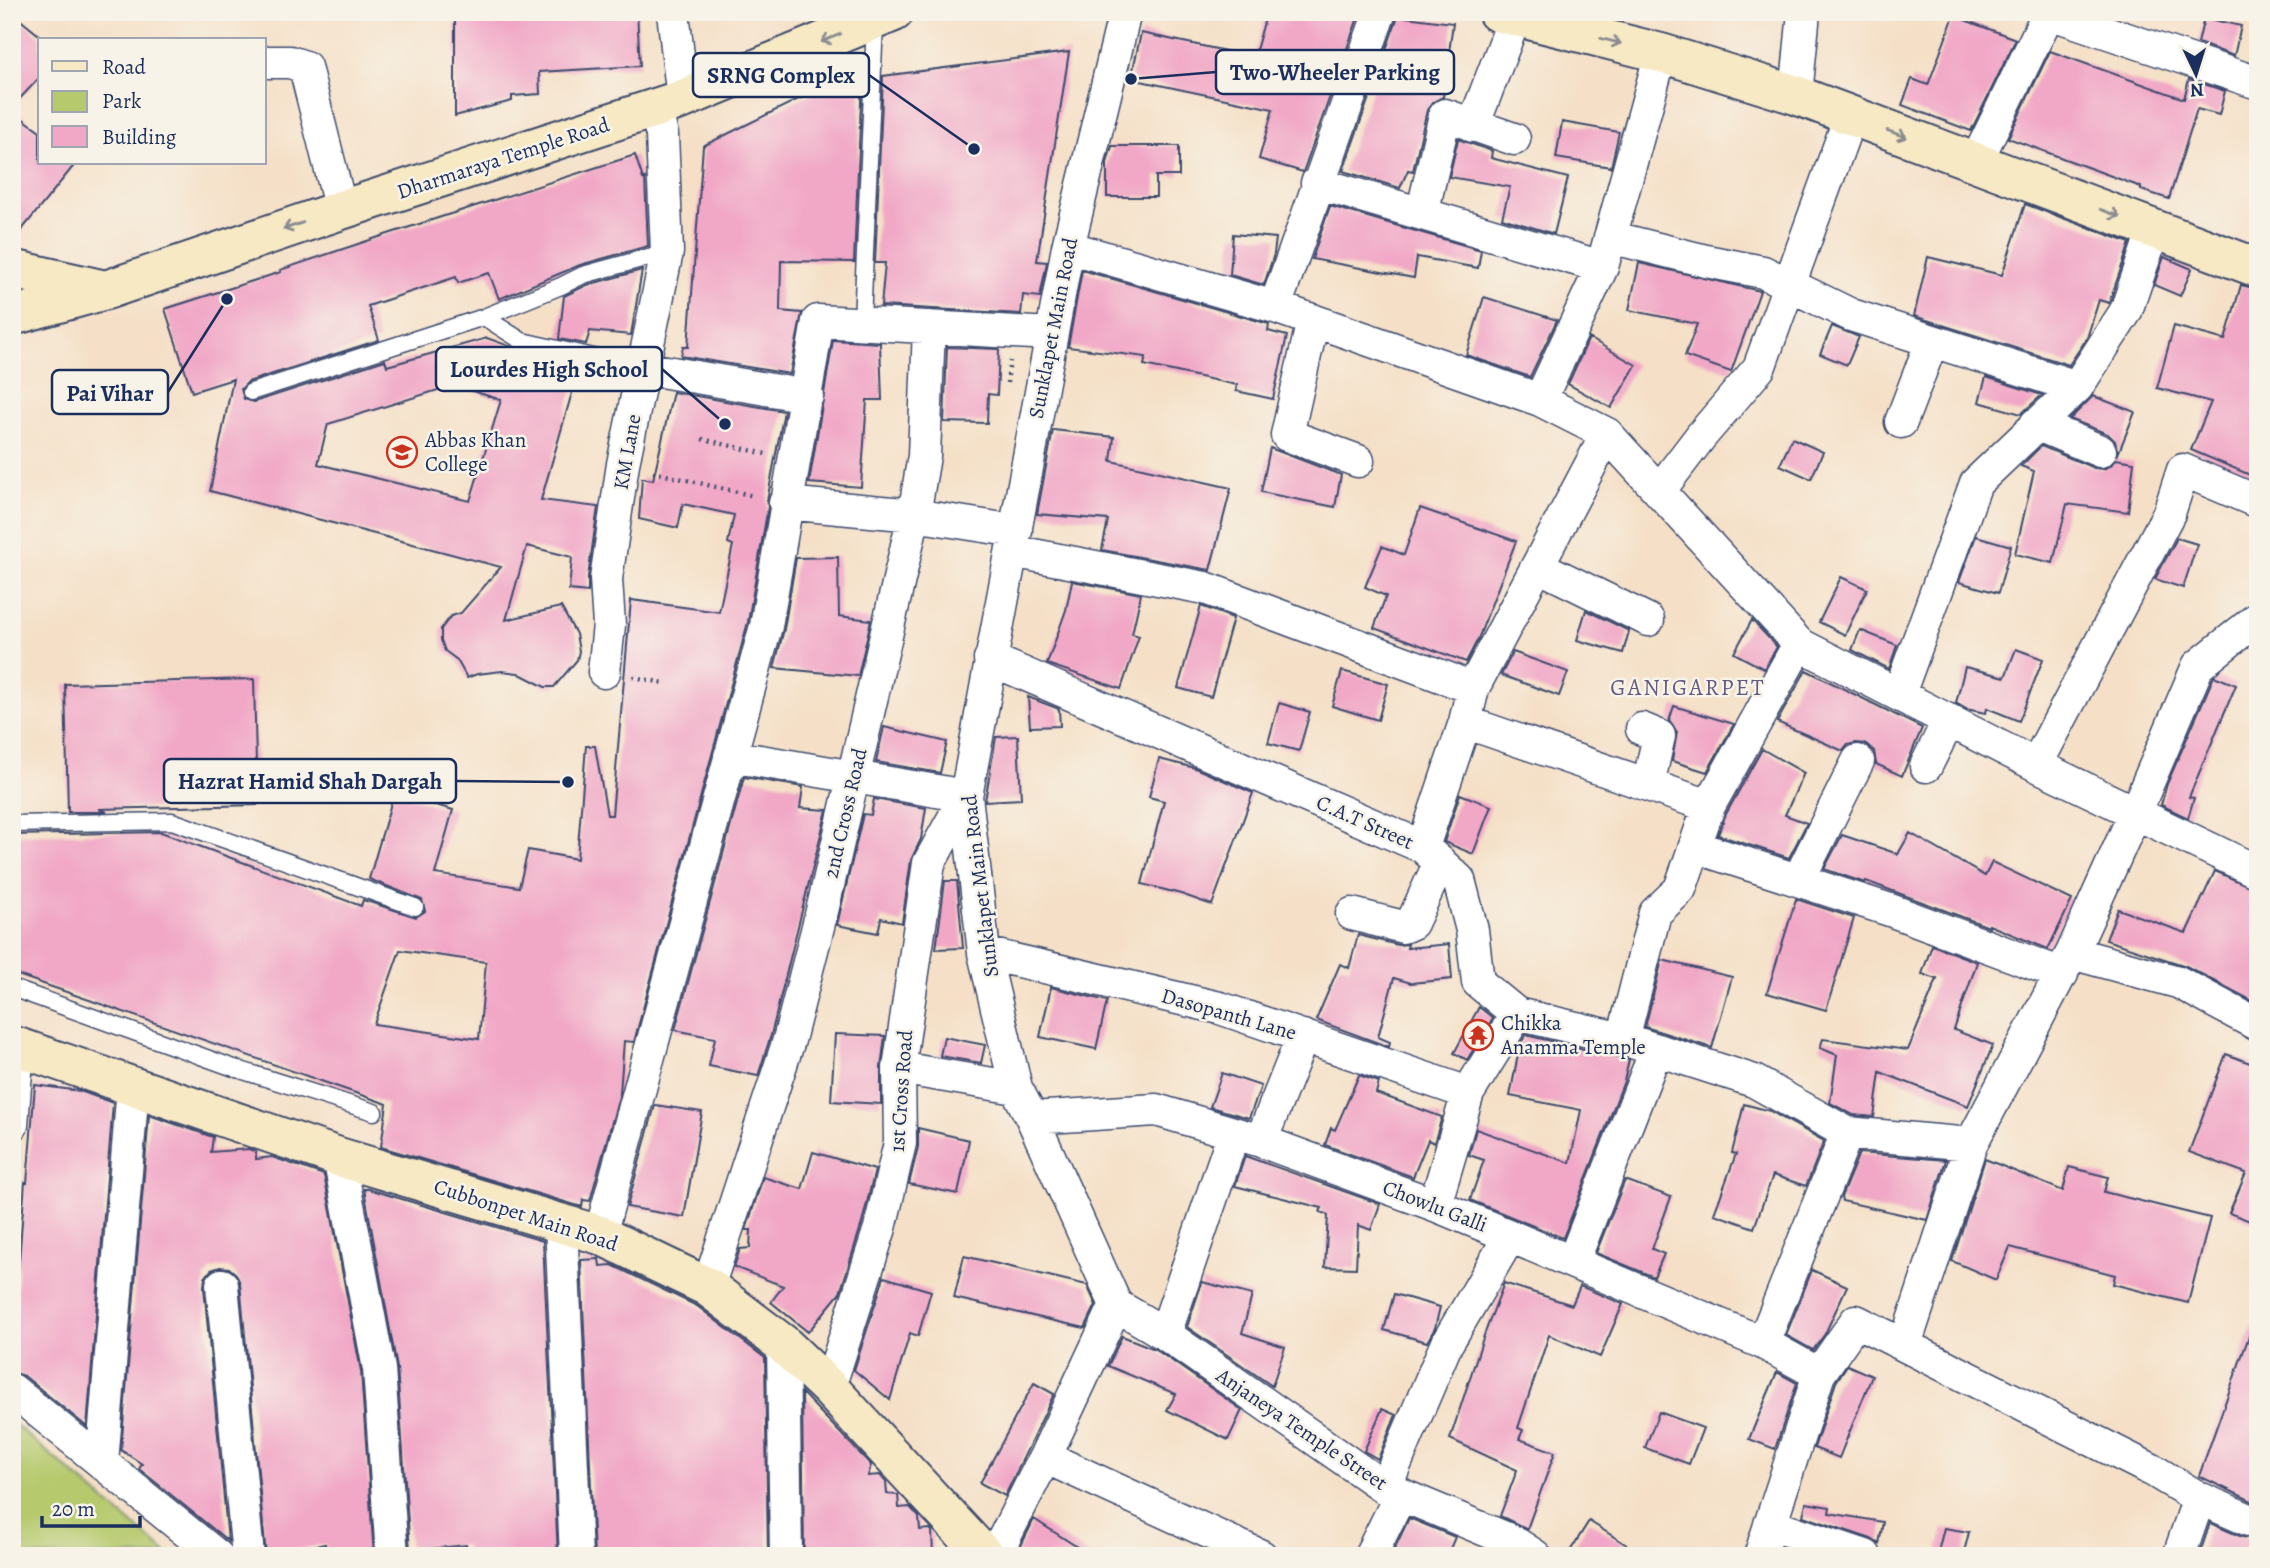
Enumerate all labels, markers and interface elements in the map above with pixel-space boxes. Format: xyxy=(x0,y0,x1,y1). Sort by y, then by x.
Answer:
one-way arrow xyxy=(821,33,843,46)
one-way arrow xyxy=(1599,35,1622,48)
legend xyxy=(38,38,266,164)
north arrow xyxy=(2162,38,2232,108)
callout: Two-Wheeler Parking xyxy=(1216,50,1454,94)
text: Road xyxy=(102,53,146,81)
callout: SRNG Complex xyxy=(693,53,869,97)
text: Two-Wheeler Parking xyxy=(1230,57,1440,88)
text: SRNG Complex xyxy=(707,60,856,91)
text: N xyxy=(2189,77,2205,103)
text: Park xyxy=(102,87,142,115)
street label: Dharmaraya Temple Road xyxy=(393,110,614,206)
text: Building xyxy=(102,123,177,151)
one-way arrow xyxy=(1885,129,1907,141)
one-way arrow xyxy=(2099,207,2121,220)
one-way arrow xyxy=(282,220,304,233)
street label: Sunklapet Main Road xyxy=(1022,235,1084,421)
callout: Lourdes High School xyxy=(436,347,662,391)
text: Lourdes High School xyxy=(450,354,648,385)
callout: Pai Vihar xyxy=(52,370,168,414)
text: Pai Vihar xyxy=(66,378,154,409)
street label: KM Lane xyxy=(607,412,647,492)
place label: Abbas Khan College xyxy=(424,426,526,478)
school or university icon: Abbas Khan College xyxy=(385,435,419,469)
district label: GANIGARPET xyxy=(1610,672,1766,703)
street label: 2nd Cross Road xyxy=(816,744,874,881)
callout: Hazrat Hamid Shah Dargah xyxy=(164,759,456,803)
text: Hazrat Hamid Shah Dargah xyxy=(178,766,442,797)
street label: C.A.T Street xyxy=(1312,788,1418,856)
street label: Sunklapet Main Road xyxy=(955,792,1005,979)
street label: Dasopanth Lane xyxy=(1158,981,1300,1047)
place label: Chikka Anamma Temple xyxy=(1500,1009,1646,1061)
temple icon: Chikka Anamma Temple xyxy=(1461,1018,1495,1052)
street label: 1st Cross Road xyxy=(883,1028,919,1153)
street label: Cubbonpet Main Road xyxy=(430,1172,622,1258)
street label: Chowlu Galli xyxy=(1379,1173,1491,1239)
street label: Anjaneya Temple Street xyxy=(1210,1361,1393,1497)
scale bar xyxy=(42,1484,140,1528)
text: 20 m xyxy=(52,1495,95,1523)

